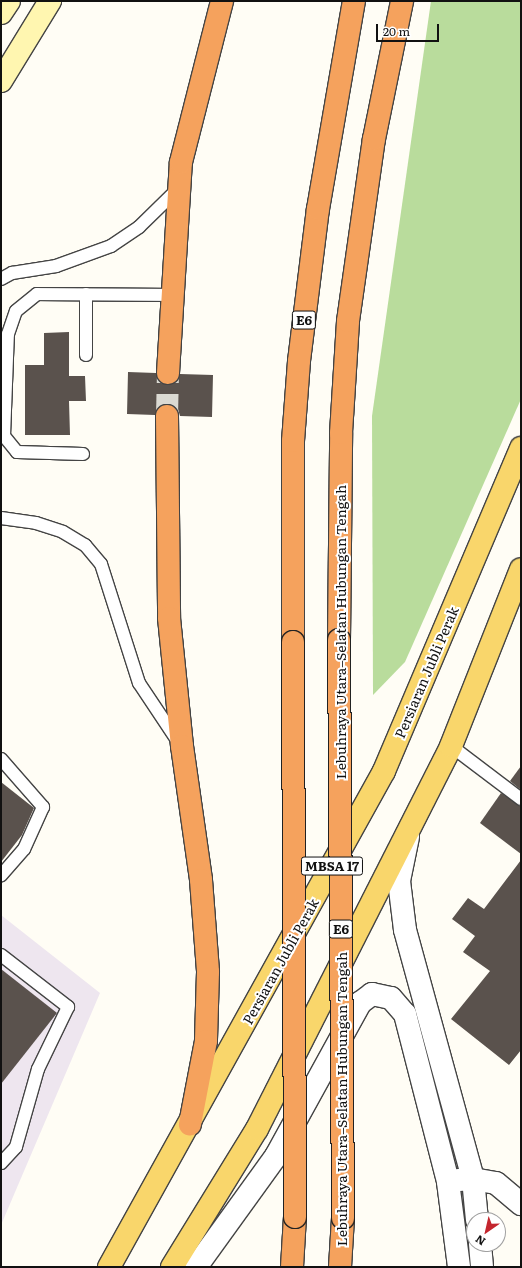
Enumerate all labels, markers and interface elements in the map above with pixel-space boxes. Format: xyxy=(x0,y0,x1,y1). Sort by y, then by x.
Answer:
scale bar xyxy=(378,16,441,42)
text: 20 m xyxy=(383,22,410,40)
road number: E6 xyxy=(291,309,317,331)
street label: Lebuhraya Utara–Selatan Hubungan Tengah xyxy=(332,485,348,779)
street label: Persiaran Jubli Perak xyxy=(391,604,461,740)
road number: MBSA 17 xyxy=(300,855,364,877)
street label: Persiaran Jubli Perak xyxy=(238,895,322,1027)
road number: E6 xyxy=(328,918,354,940)
street label: Lebuhraya Utara–Selatan Hubungan Tengah xyxy=(333,952,349,1246)
north arrow xyxy=(466,1212,506,1252)
text: N xyxy=(472,1232,488,1250)

